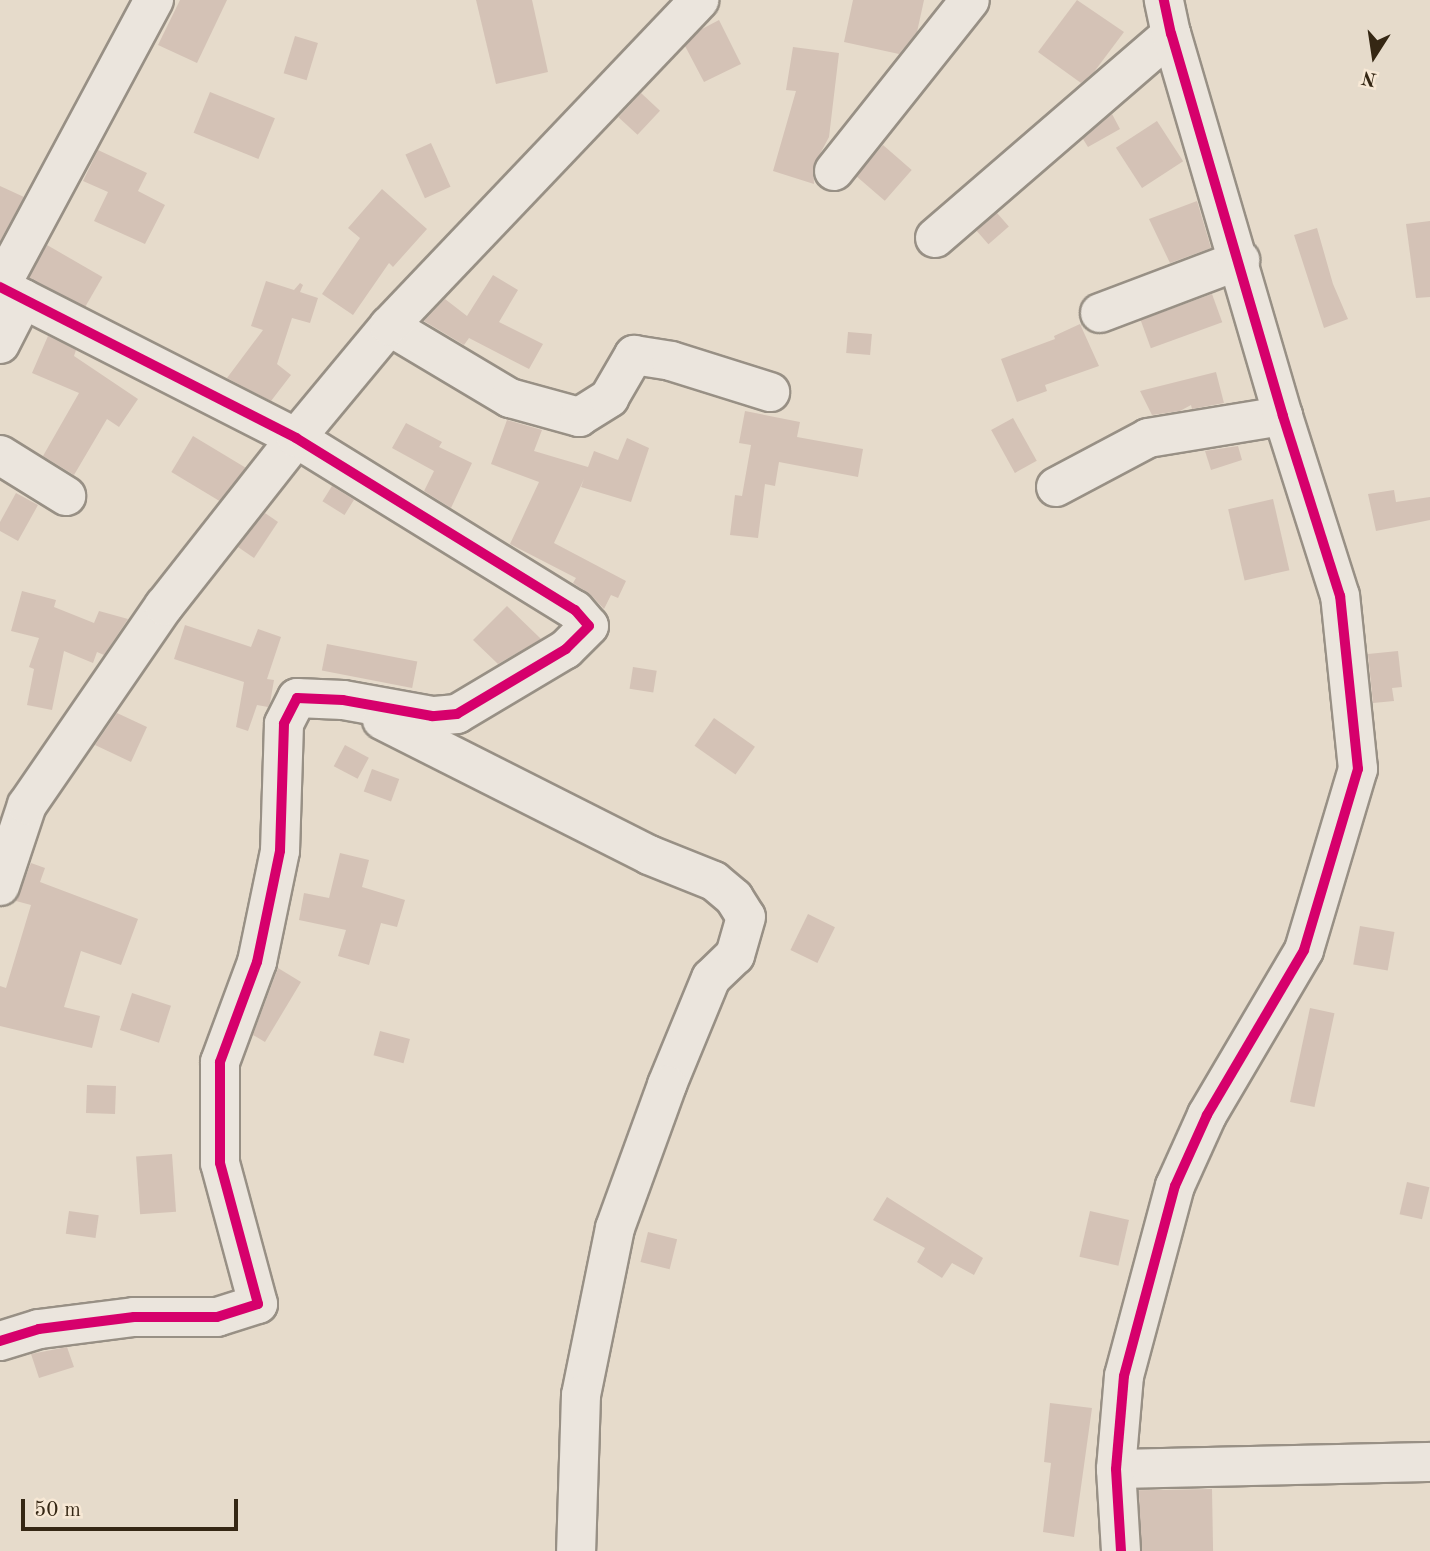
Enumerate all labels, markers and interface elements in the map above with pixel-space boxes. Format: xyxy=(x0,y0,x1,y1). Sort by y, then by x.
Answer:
north arrow xyxy=(1339,21,1409,91)
text: N xyxy=(1360,66,1379,88)
scale bar xyxy=(24,1484,242,1528)
text: 50 m xyxy=(34,1500,81,1521)

